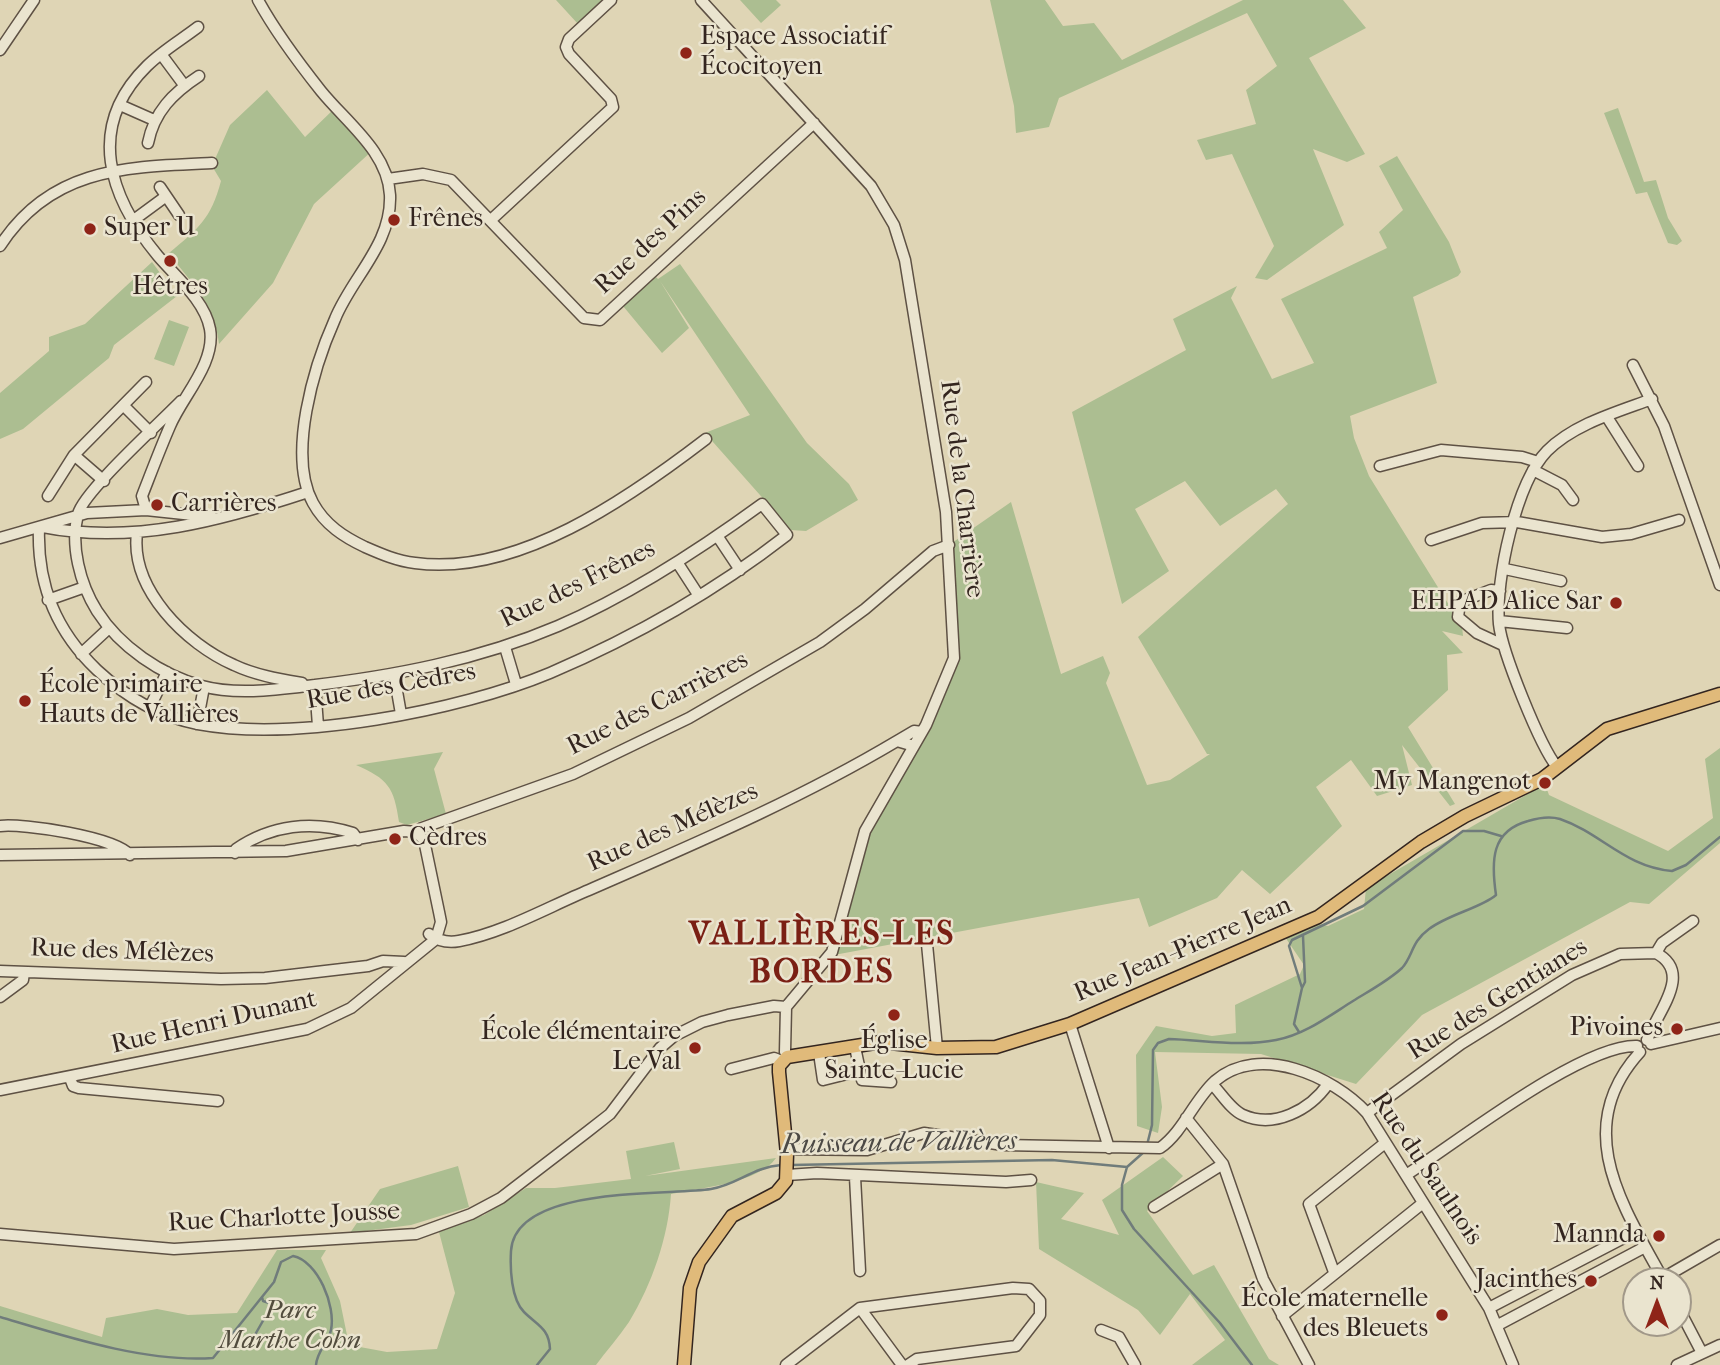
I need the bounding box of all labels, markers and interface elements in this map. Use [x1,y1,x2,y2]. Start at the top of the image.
place label: Espace Associatif Écocitoyen [700,22,887,84]
marker: Espace Associatif Écocitoyen [678,45,694,61]
street label: Rue des Pins [589,182,713,302]
place label: Frênes [408,204,483,236]
marker: Frênes [386,212,402,228]
place label: Super U [104,213,196,245]
marker: Super U [82,221,98,237]
marker: Hêtres [162,253,178,269]
place label: Hêtres [132,272,208,304]
street label: Rue de la Charrière [932,378,990,600]
place label: Carrières [171,489,276,521]
marker: Carrières [149,497,165,513]
street label: Rue des Frênes [495,534,661,636]
place label: EHPAD Alice Sar [1411,587,1602,619]
marker: EHPAD Alice Sar [1608,595,1624,611]
street label: Rue des Carrières [562,645,754,763]
street label: Rue des Cèdres [304,657,478,717]
place label: École primaire Hauts de Vallières [39,670,239,732]
marker: École primaire Hauts de Vallières [17,693,33,709]
place label: My Mangenot [1373,767,1531,799]
marker: My Mangenot [1537,775,1553,791]
street label: Rue des Mélèzes [583,776,763,880]
place label: Cèdres [409,823,487,855]
marker: Cèdres [387,831,403,847]
street label: Rue Jean-Pierre Jean [1070,890,1296,1010]
district label: VALLIÈRES-LES BORDES [690,916,954,994]
street label: Rue des Gentianes [1402,932,1594,1068]
street label: Rue des Mélèzes [30,933,214,971]
street label: Rue Henri Dunant [108,984,320,1062]
marker: Église Sainte-Lucie [886,1007,902,1023]
place label: Pivoines [1569,1013,1663,1045]
place label: École élémentaire Le Val [481,1017,681,1078]
marker: Pivoines [1669,1021,1685,1037]
place label: Église Sainte-Lucie [825,1026,963,1088]
marker: École élémentaire Le Val [687,1040,703,1056]
street label: Rue du Saulnois [1363,1086,1489,1252]
water label: Ruisseau de Vallières [781,1125,1017,1163]
street label: Rue Charlotte Jousse [167,1196,401,1240]
place label: Mannda [1553,1220,1645,1252]
marker: Mannda [1651,1228,1667,1244]
place label: Jacinthes [1476,1265,1577,1297]
north arrow [1622,1267,1692,1337]
text: N [1650,1272,1664,1294]
marker: Jacinthes [1583,1273,1599,1289]
place label: École maternelle des Bleuets [1241,1284,1428,1346]
park label: Parc Marthe Cohn [219,1296,361,1358]
marker: École maternelle des Bleuets [1434,1307,1450,1323]

